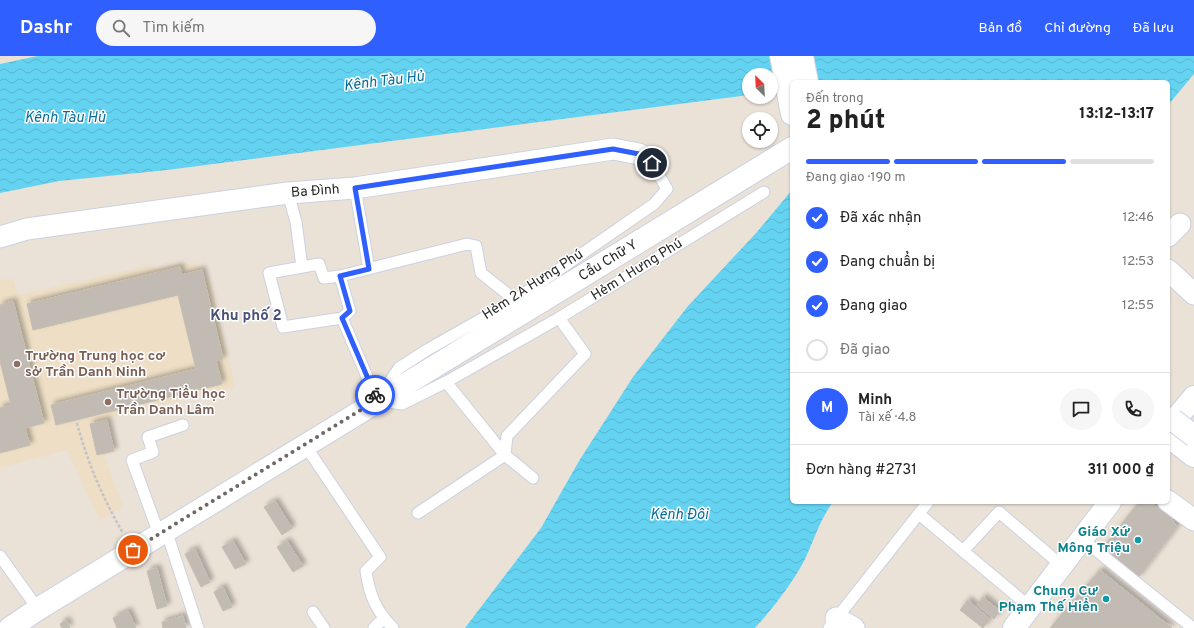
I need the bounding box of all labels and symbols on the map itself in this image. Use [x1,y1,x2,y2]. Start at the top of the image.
water label: Kênh Tàu Hủ [343,68,426,96]
north arrow [742,68,778,104]
water label: Kênh Tàu Hủ [24,109,106,128]
pin [635,146,669,180]
street label: Ba Đình [290,181,340,201]
street label: Hẻm 1 Hưng Phú [588,235,686,305]
street label: Cầu Chữ Y [576,236,641,285]
street label: Hẻm 2A Hưng Phú [479,246,587,324]
district label: Khu phố 2 [210,306,282,326]
place label: Trường Trung học cơ sở Trần Danh Ninh [25,348,165,381]
marker: Trường Trung học cơ sở Trần Danh Ninh [12,359,22,369]
courier [355,375,395,415]
place label: Trường Tiểu học Trần Danh Lâm [116,385,226,419]
marker: Trường Tiểu học Trần Danh Lâm [103,397,113,407]
water label: Kênh Đôi [650,506,709,525]
place label: Giáo Xứ Mông Triệu [1057,524,1131,557]
pin [116,533,150,567]
marker: Giáo Xứ Mông Triệu [1133,535,1143,545]
place label: Chung Cư Phạm Thế Hiển [999,583,1099,616]
marker: Chung Cư Phạm Thế Hiển [1101,594,1111,604]

